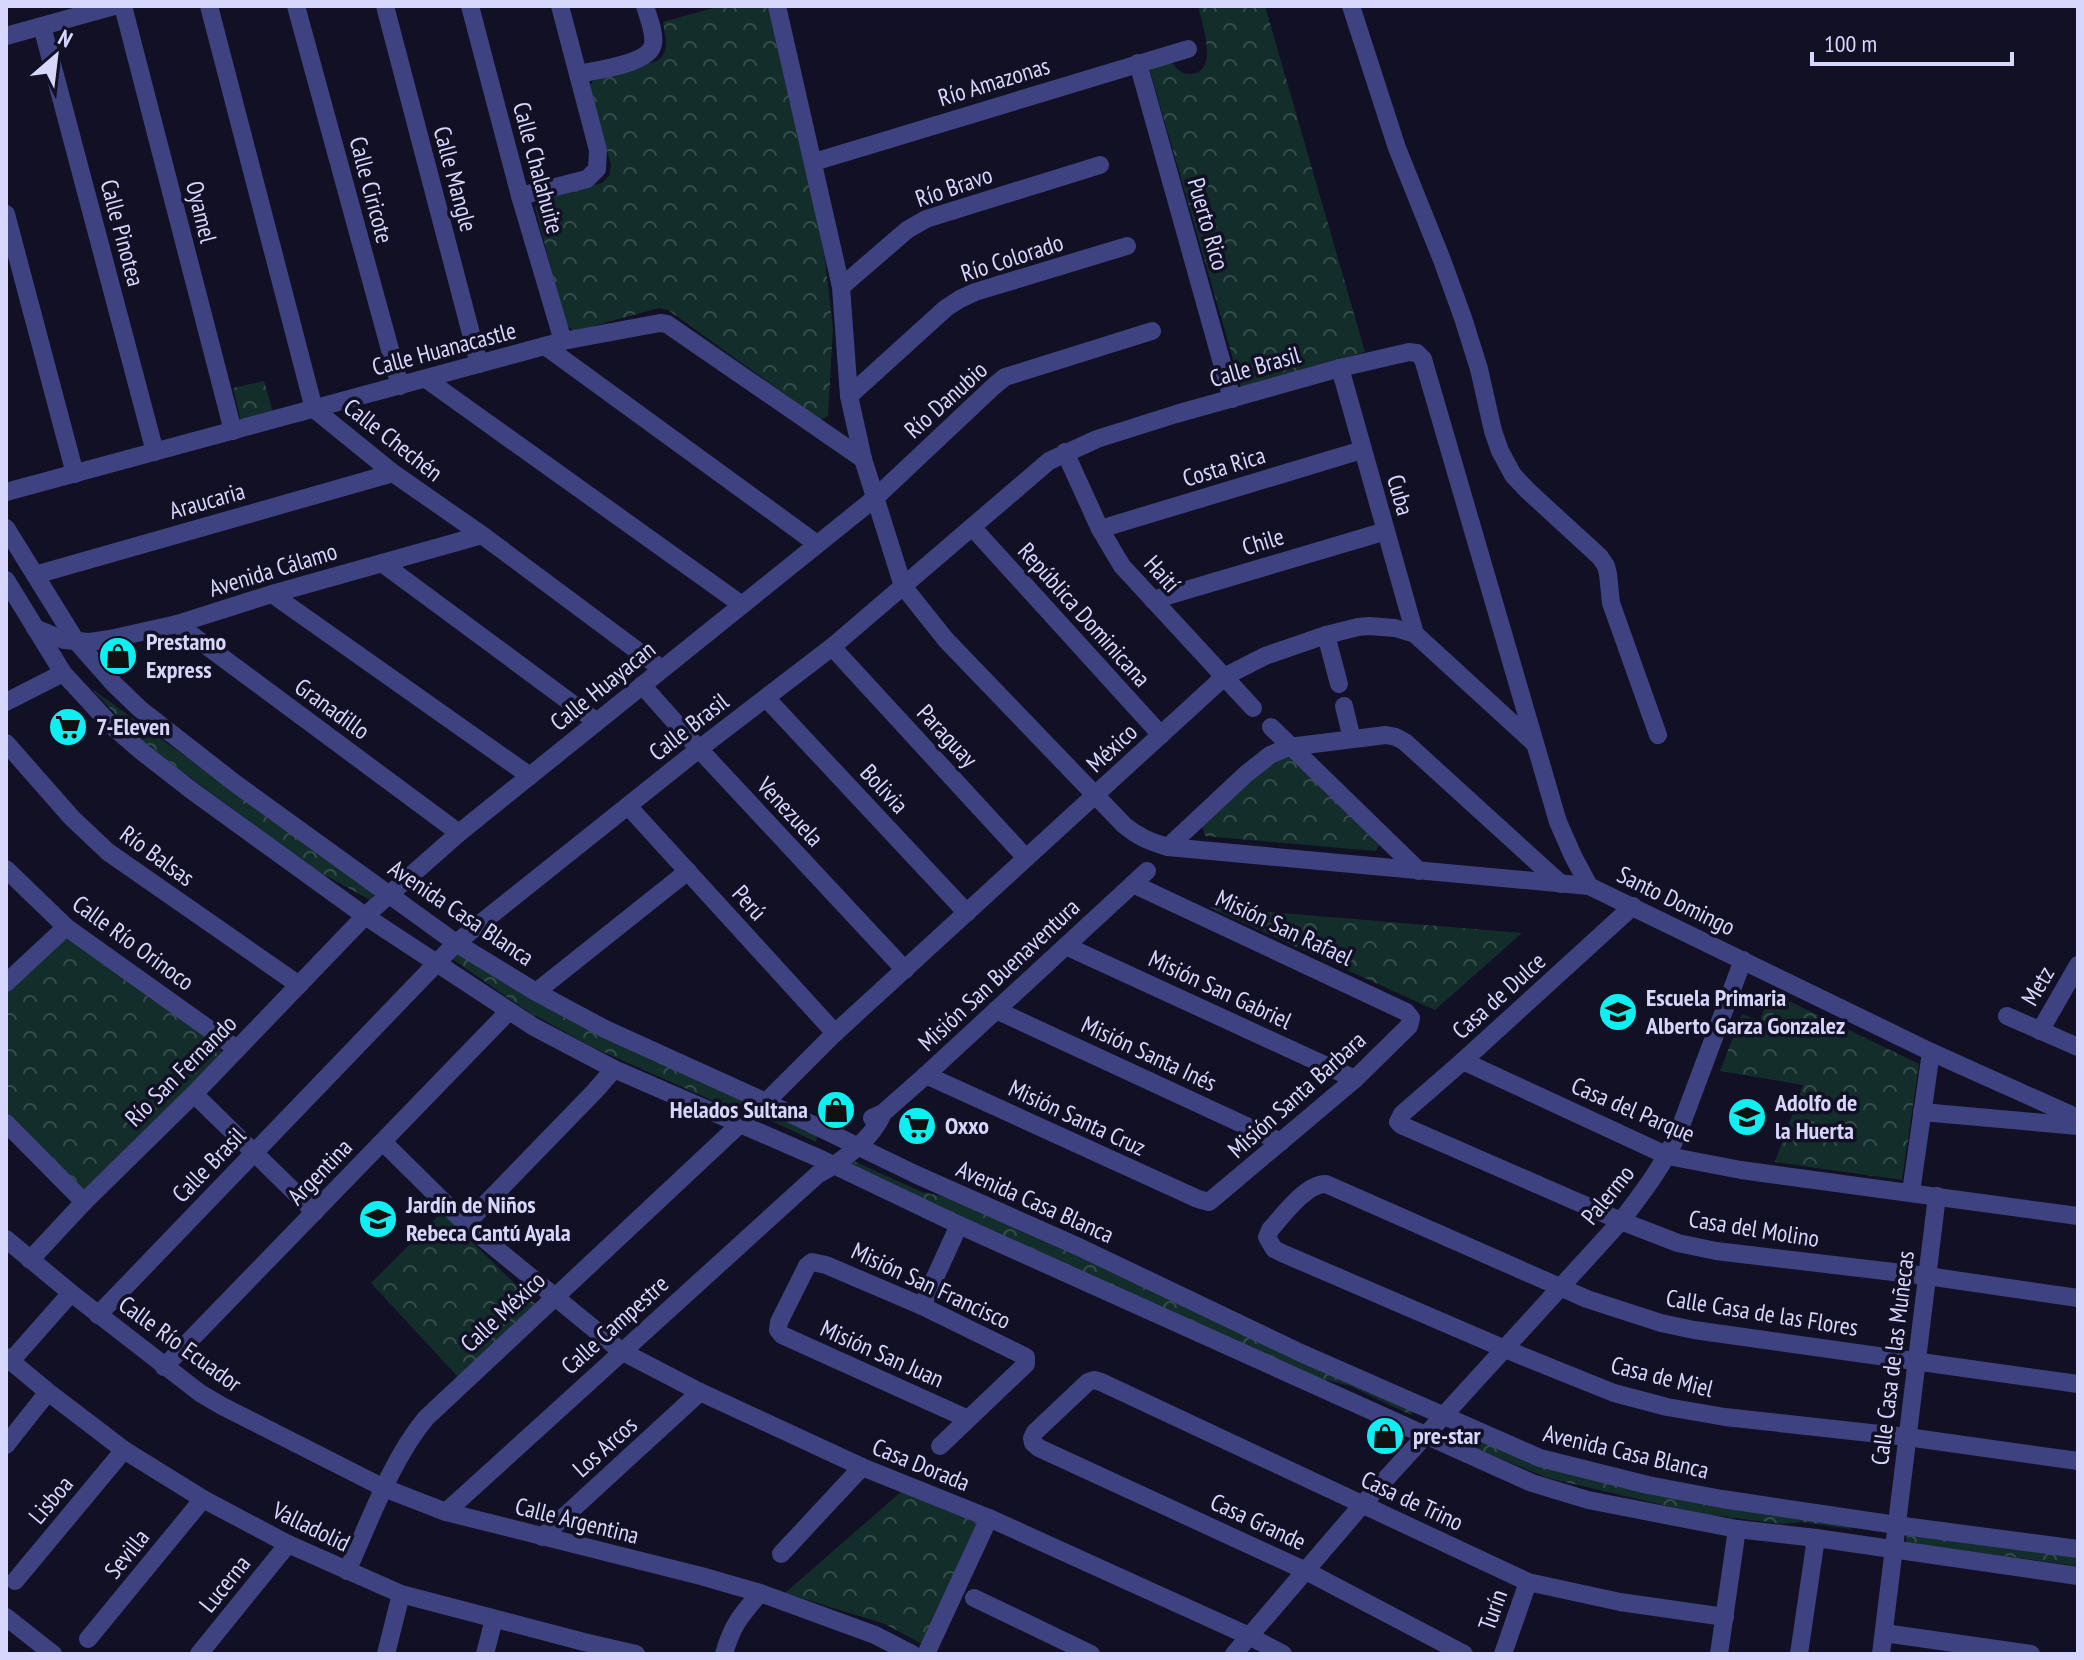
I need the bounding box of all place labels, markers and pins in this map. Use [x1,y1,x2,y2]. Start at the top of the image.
place label: Prestamo Express [146,626,226,685]
shop icon: Prestamo Express [97,635,139,677]
supermarket icon: 7-Eleven [47,706,89,748]
place label: 7-Eleven [96,711,170,742]
place label: Escuela Primaria Alberto Garza Gonzalez [1645,982,1845,1041]
school or university icon: Escuela Primaria Alberto Garza Gonzalez [1597,991,1639,1033]
place label: Adolfo de la Huerta [1774,1087,1857,1146]
shop icon: Helados Sultana [815,1089,857,1131]
place label: Helados Sultana [670,1094,808,1125]
school or university icon: Adolfo de la Huerta [1726,1096,1768,1138]
supermarket icon: Oxxo [896,1105,938,1147]
place label: Oxxo [945,1110,989,1141]
place label: Jardín de Niños Rebeca Cantú Ayala [405,1189,571,1248]
school or university icon: Jardín de Niños Rebeca Cantú Ayala [357,1198,399,1240]
shop icon: pre-star [1364,1415,1406,1457]
place label: pre-star [1413,1420,1481,1451]

